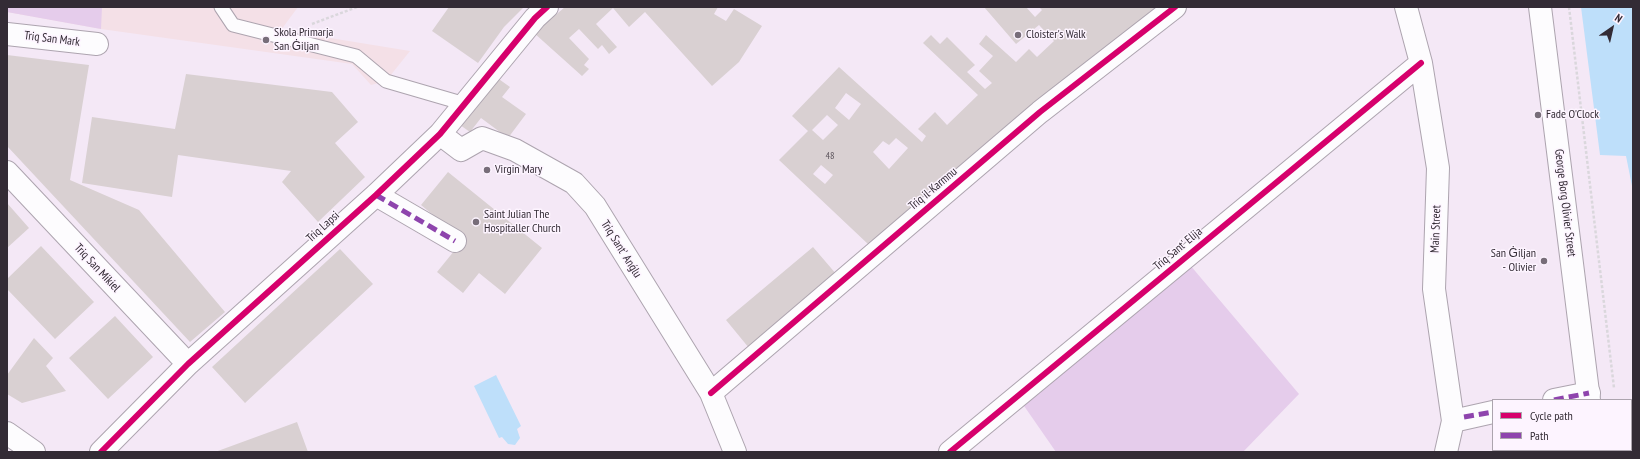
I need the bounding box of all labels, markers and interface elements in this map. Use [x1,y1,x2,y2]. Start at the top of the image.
north arrow [1592,8,1632,48]
text: N [1612,11,1625,26]
place label: Skola Primarja San Ġiljan [274,26,333,54]
street label: Triq San Mark [23,28,81,50]
place label: Cloister's Walk [1026,28,1086,42]
marker: Cloister's Walk [1013,30,1023,40]
marker: Skola Primarja San Ġiljan [261,35,271,45]
place label: Fade O'Clock [1546,108,1599,122]
marker: Fade O'Clock [1533,110,1543,120]
street label: George Borg Olivier Street [1551,148,1579,258]
house number: 48 [826,150,834,162]
place label: Virgin Mary [495,163,542,177]
marker: Virgin Mary [482,165,492,175]
street label: Triq il-Karmnu [906,165,960,213]
street label: Main Street [1428,205,1444,253]
street label: Triq Lapsi [304,208,342,246]
place label: Saint Julian The Hospitaller Church [484,208,561,236]
marker: Saint Julian The Hospitaller Church [471,217,481,227]
street label: Triq Sant' Anǵlu [598,217,644,281]
street label: Triq Sant' Elija [1151,224,1205,274]
street label: Triq San Mikiel [71,241,123,295]
place label: San Ġiljan - Olivier [1491,247,1536,275]
marker: San Ġiljan - Olivier [1539,256,1549,266]
legend [1492,399,1632,451]
text: Cycle path [1530,408,1573,423]
text: Path [1530,428,1548,443]

